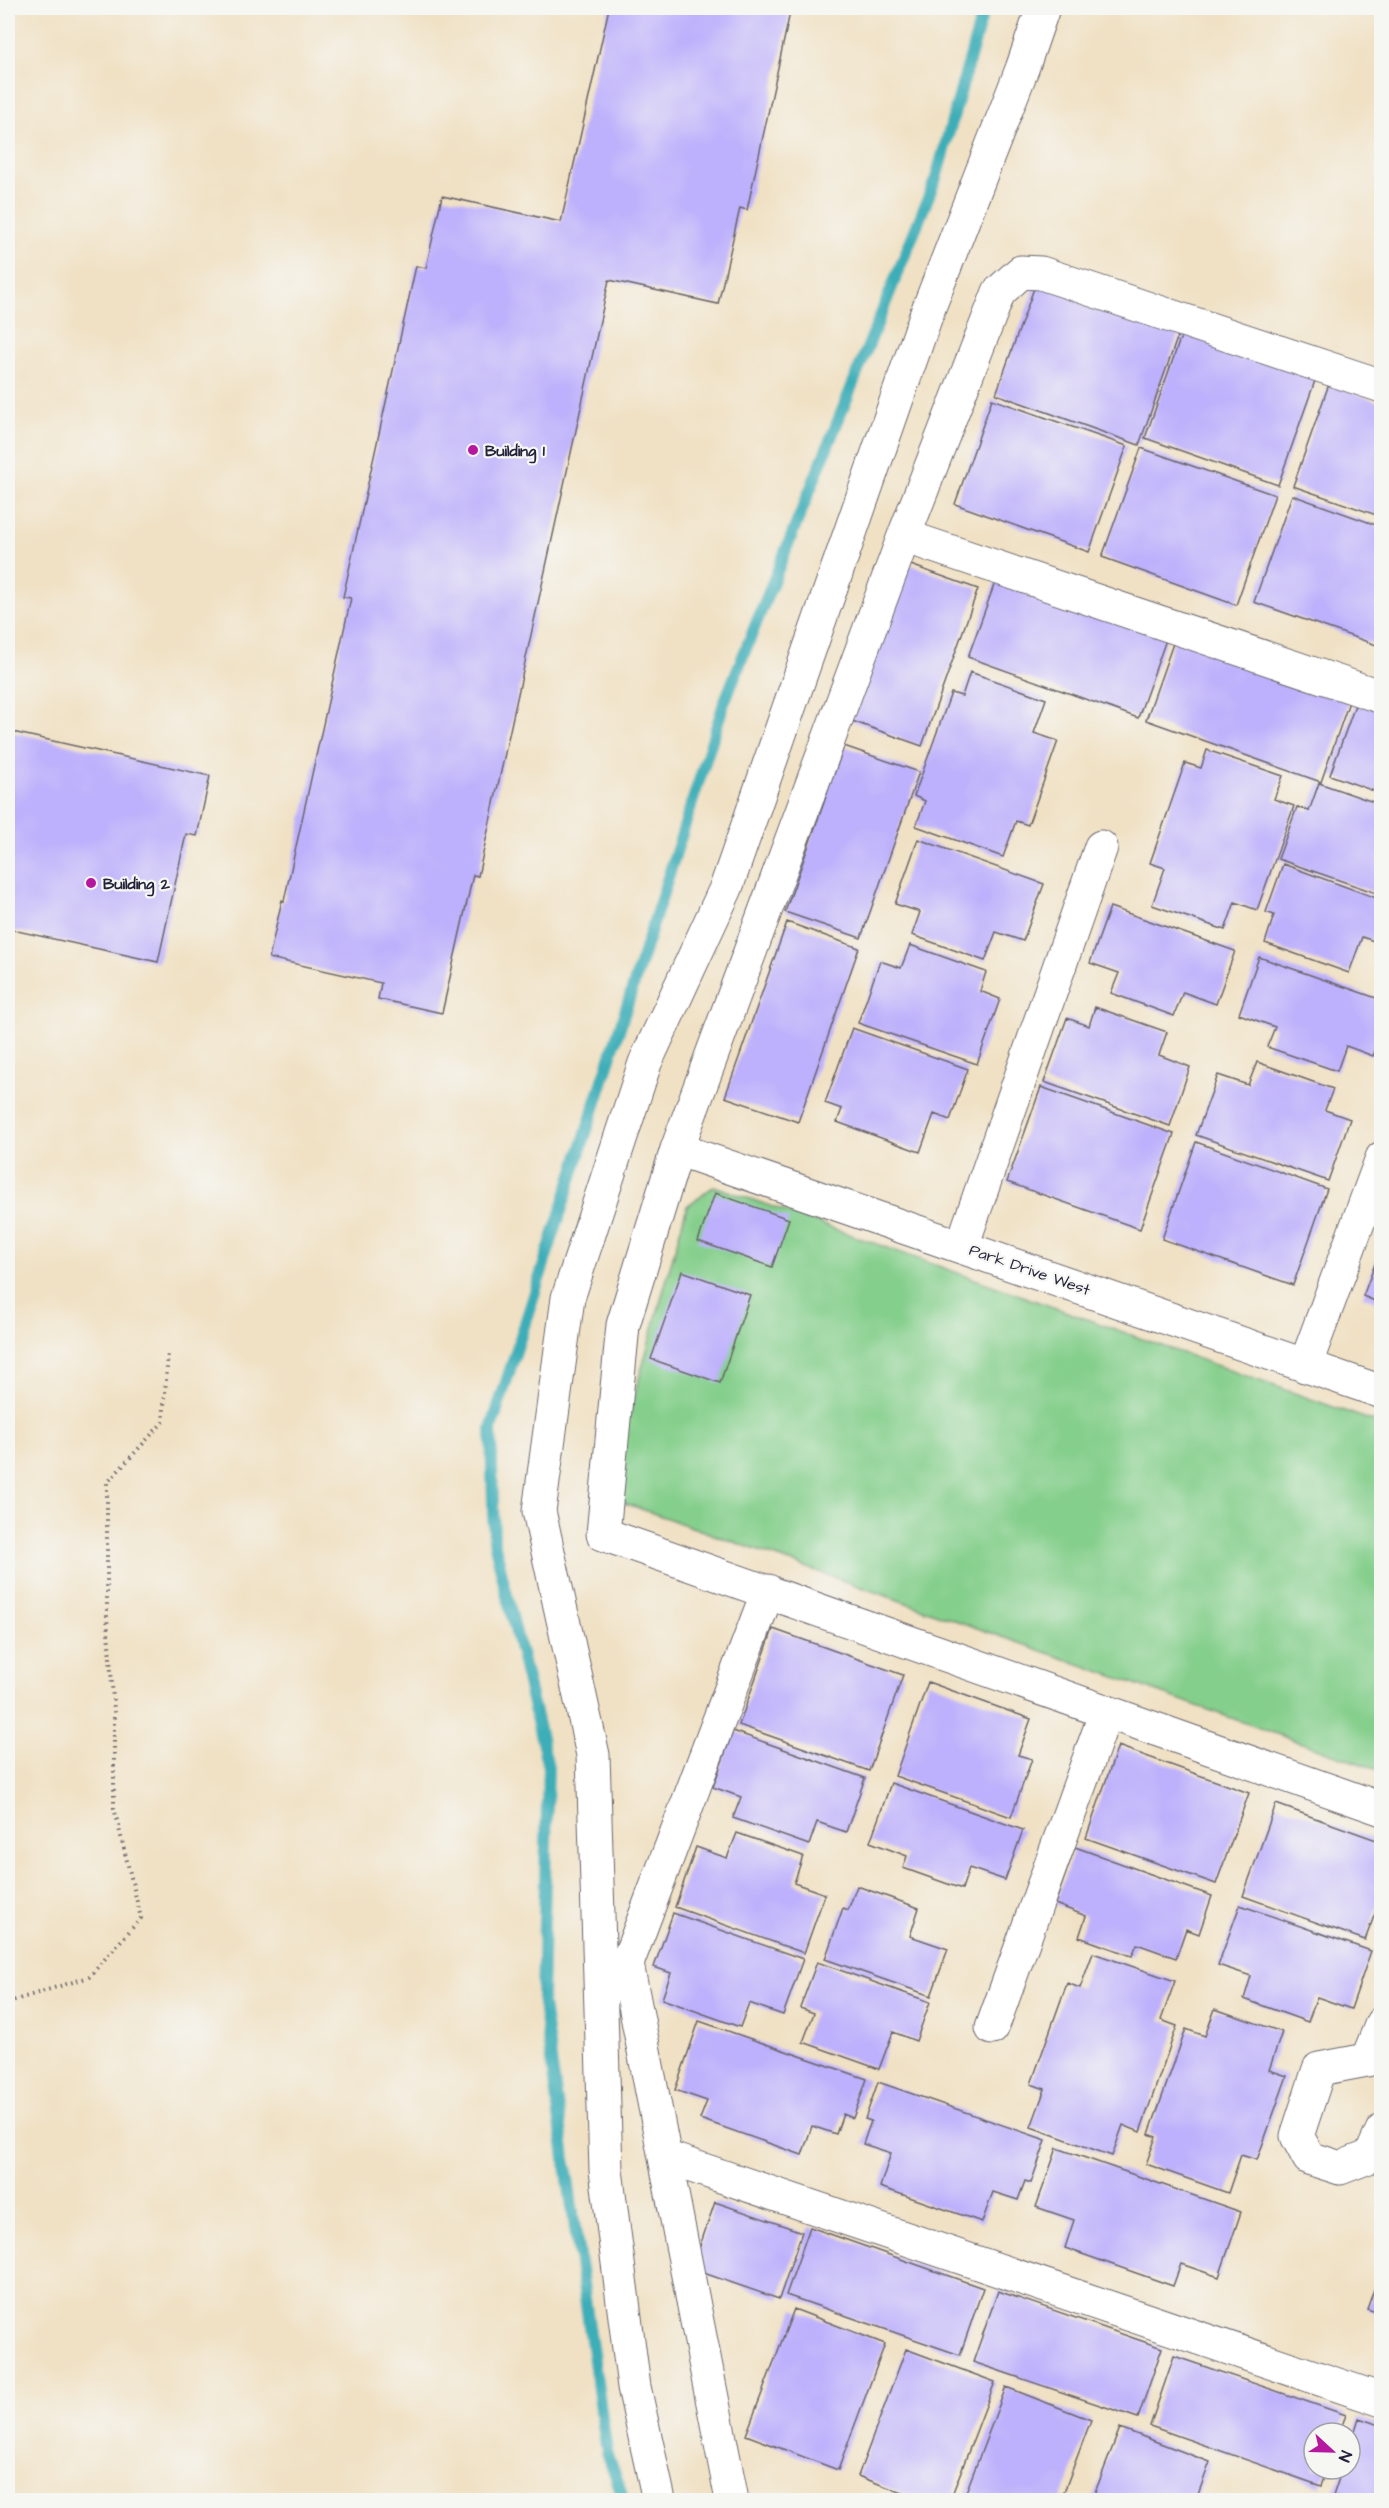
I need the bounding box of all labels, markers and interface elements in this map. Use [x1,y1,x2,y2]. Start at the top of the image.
place label: Building 1 [485,440,546,464]
marker: Building 1 [466,443,480,457]
place label: Building 2 [103,873,171,897]
marker: Building 2 [84,876,98,890]
street label: Park Drive West [966,1239,1094,1301]
north arrow [1302,2421,1362,2481]
text: N [1333,2447,1357,2465]

